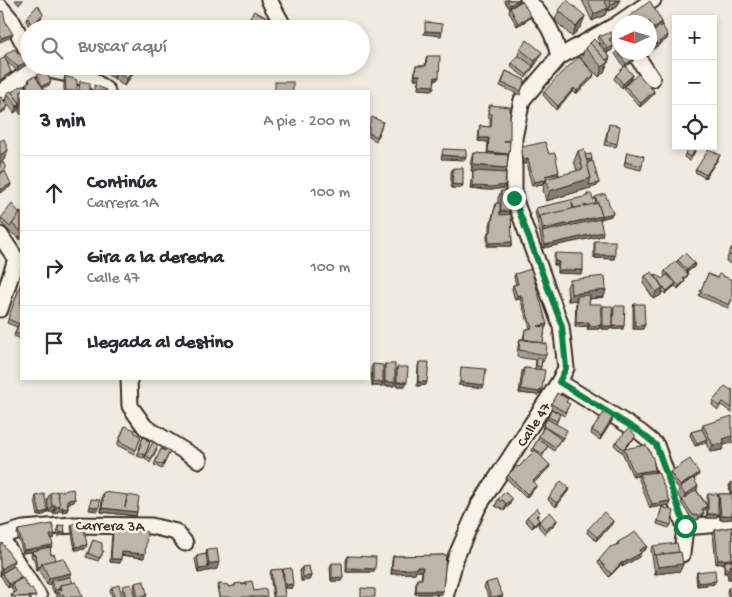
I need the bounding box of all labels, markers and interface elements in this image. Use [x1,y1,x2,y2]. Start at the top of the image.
north arrow [612,15,657,60]
map controls [672,15,717,150]
button: + [672,15,717,60]
search box [20,20,370,75]
icon: search [38,34,66,62]
text: Buscar aquí [78,36,167,59]
button: − [672,60,717,105]
button: locate [672,105,717,150]
text: 3 min [40,110,85,135]
text: A pie · 200 m [263,113,350,132]
text: Continúa [87,172,157,195]
icon: ahead [40,179,68,207]
text: 100 m [310,184,350,203]
route end [503,187,526,210]
text: Carrera 1A [87,195,158,214]
text: Gira a la derecha [87,247,224,270]
icon: right [40,254,68,282]
text: 100 m [310,259,350,278]
text: Calle 47 [87,270,140,289]
icon: arrive [40,329,68,357]
text: Llegada al destino [87,332,233,355]
street label: Calle 47 [514,399,556,451]
route start [674,515,697,538]
street label: Carrera 3A [75,517,146,537]

